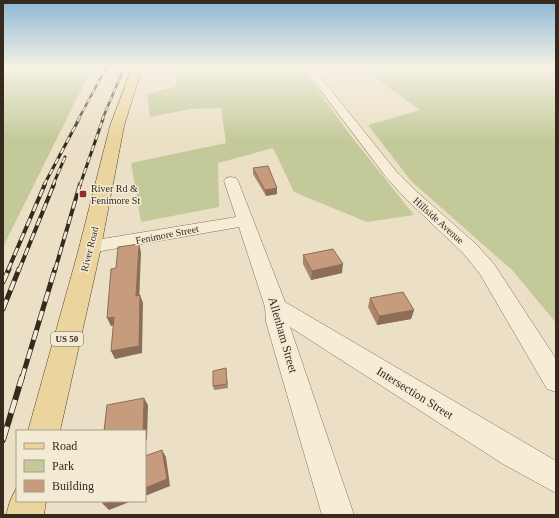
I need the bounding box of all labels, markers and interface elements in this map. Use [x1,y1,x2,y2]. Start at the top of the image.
place label: River Rd & Fenimore St [91,183,140,206]
marker: River Rd & Fenimore St [78,189,88,199]
street label: Hillside Avenue [411,195,467,246]
street label: Fenimore Street [135,223,200,246]
street label: River Road [79,226,100,273]
street label: Allenham Street [265,295,301,375]
road number: US 50 [51,332,83,346]
street label: Intersection Street [374,364,456,423]
legend [16,430,146,502]
text: Road [52,439,77,453]
text: Park [52,459,74,473]
text: Building [52,479,94,493]

